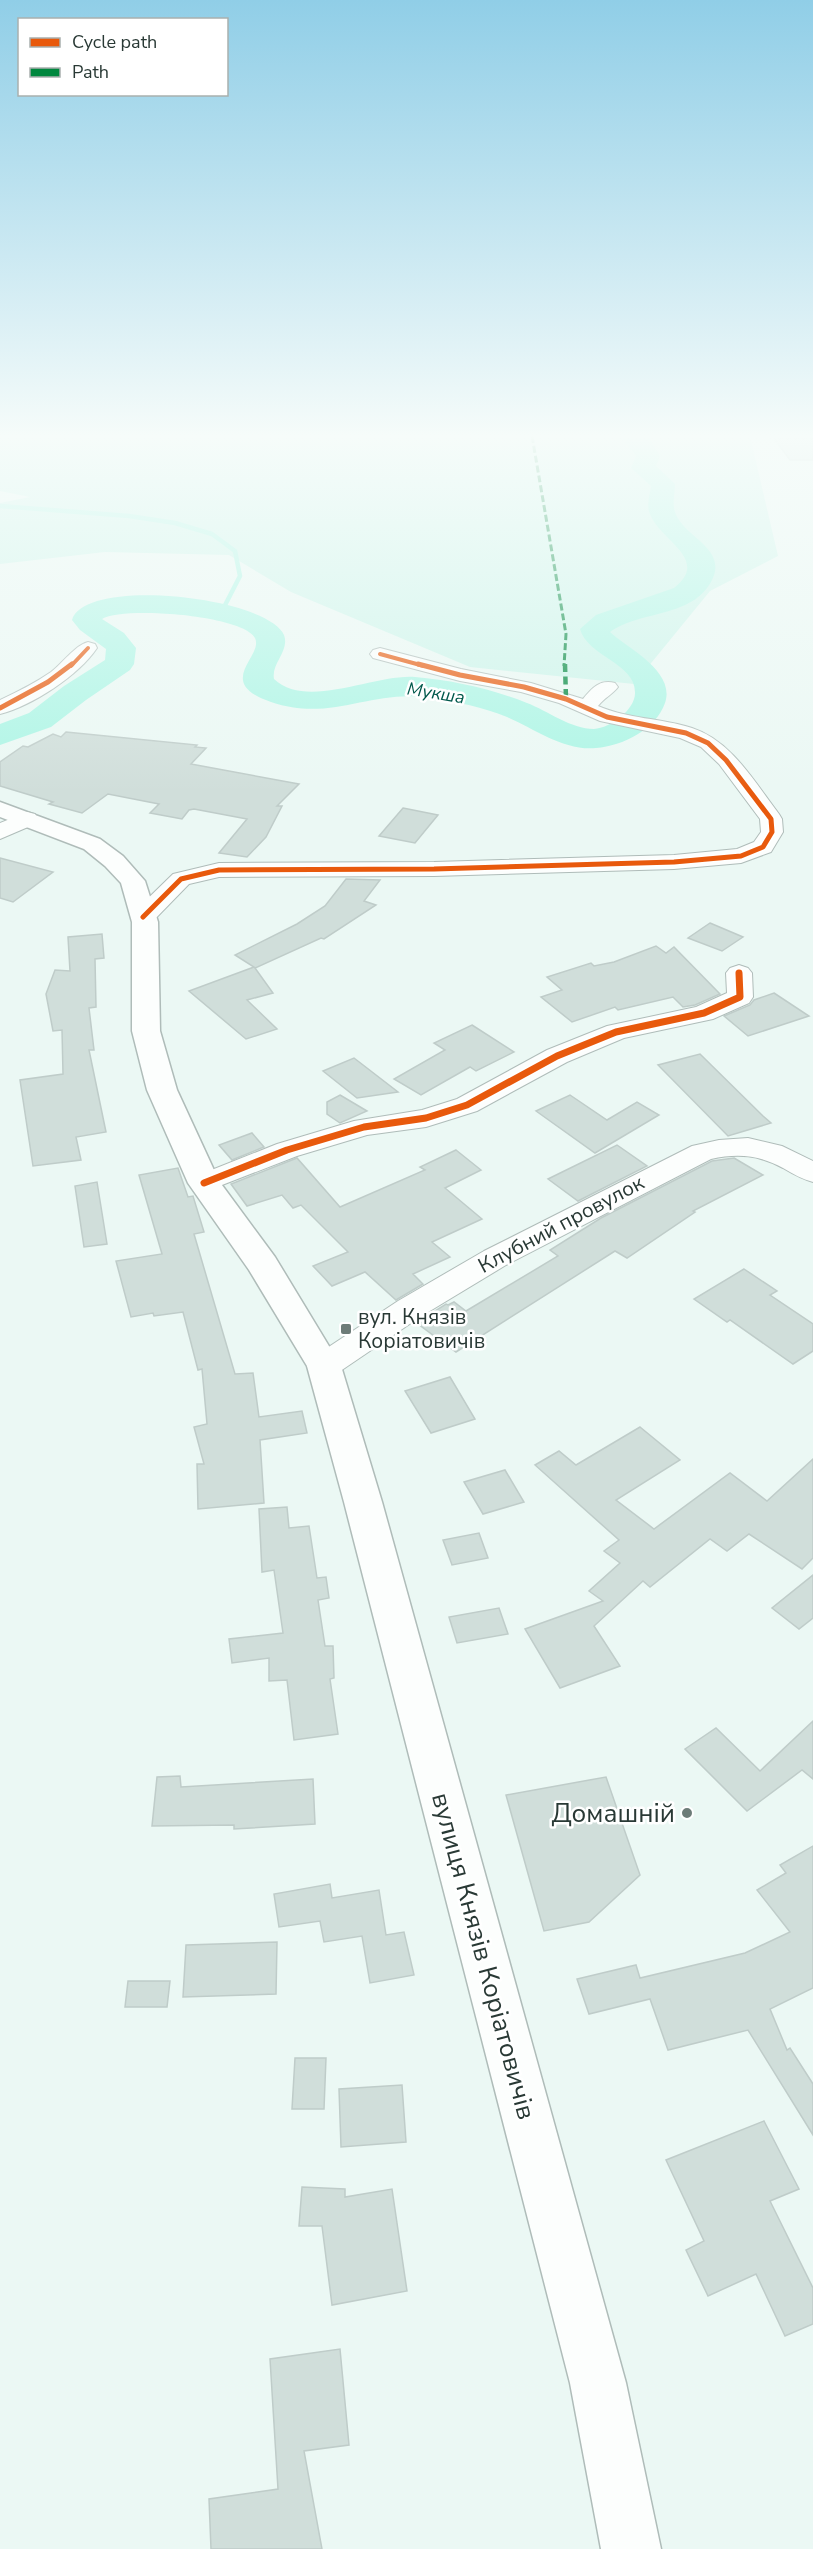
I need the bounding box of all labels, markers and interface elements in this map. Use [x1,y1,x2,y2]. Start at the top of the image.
legend [18,18,228,96]
text: Cycle path [72,30,157,54]
text: Path [72,60,109,84]
water label: Мукша [405,677,467,709]
street label: Клубний провулок [473,1168,650,1280]
place label: вул. Князів Коріатовичів [358,1303,485,1355]
marker: вул. Князів Коріатовичів [339,1322,353,1336]
street label: вулиця Князів Коріатовичів [423,1789,544,2123]
place label: Домашній [551,1796,675,1831]
marker: Домашній [680,1806,694,1820]

